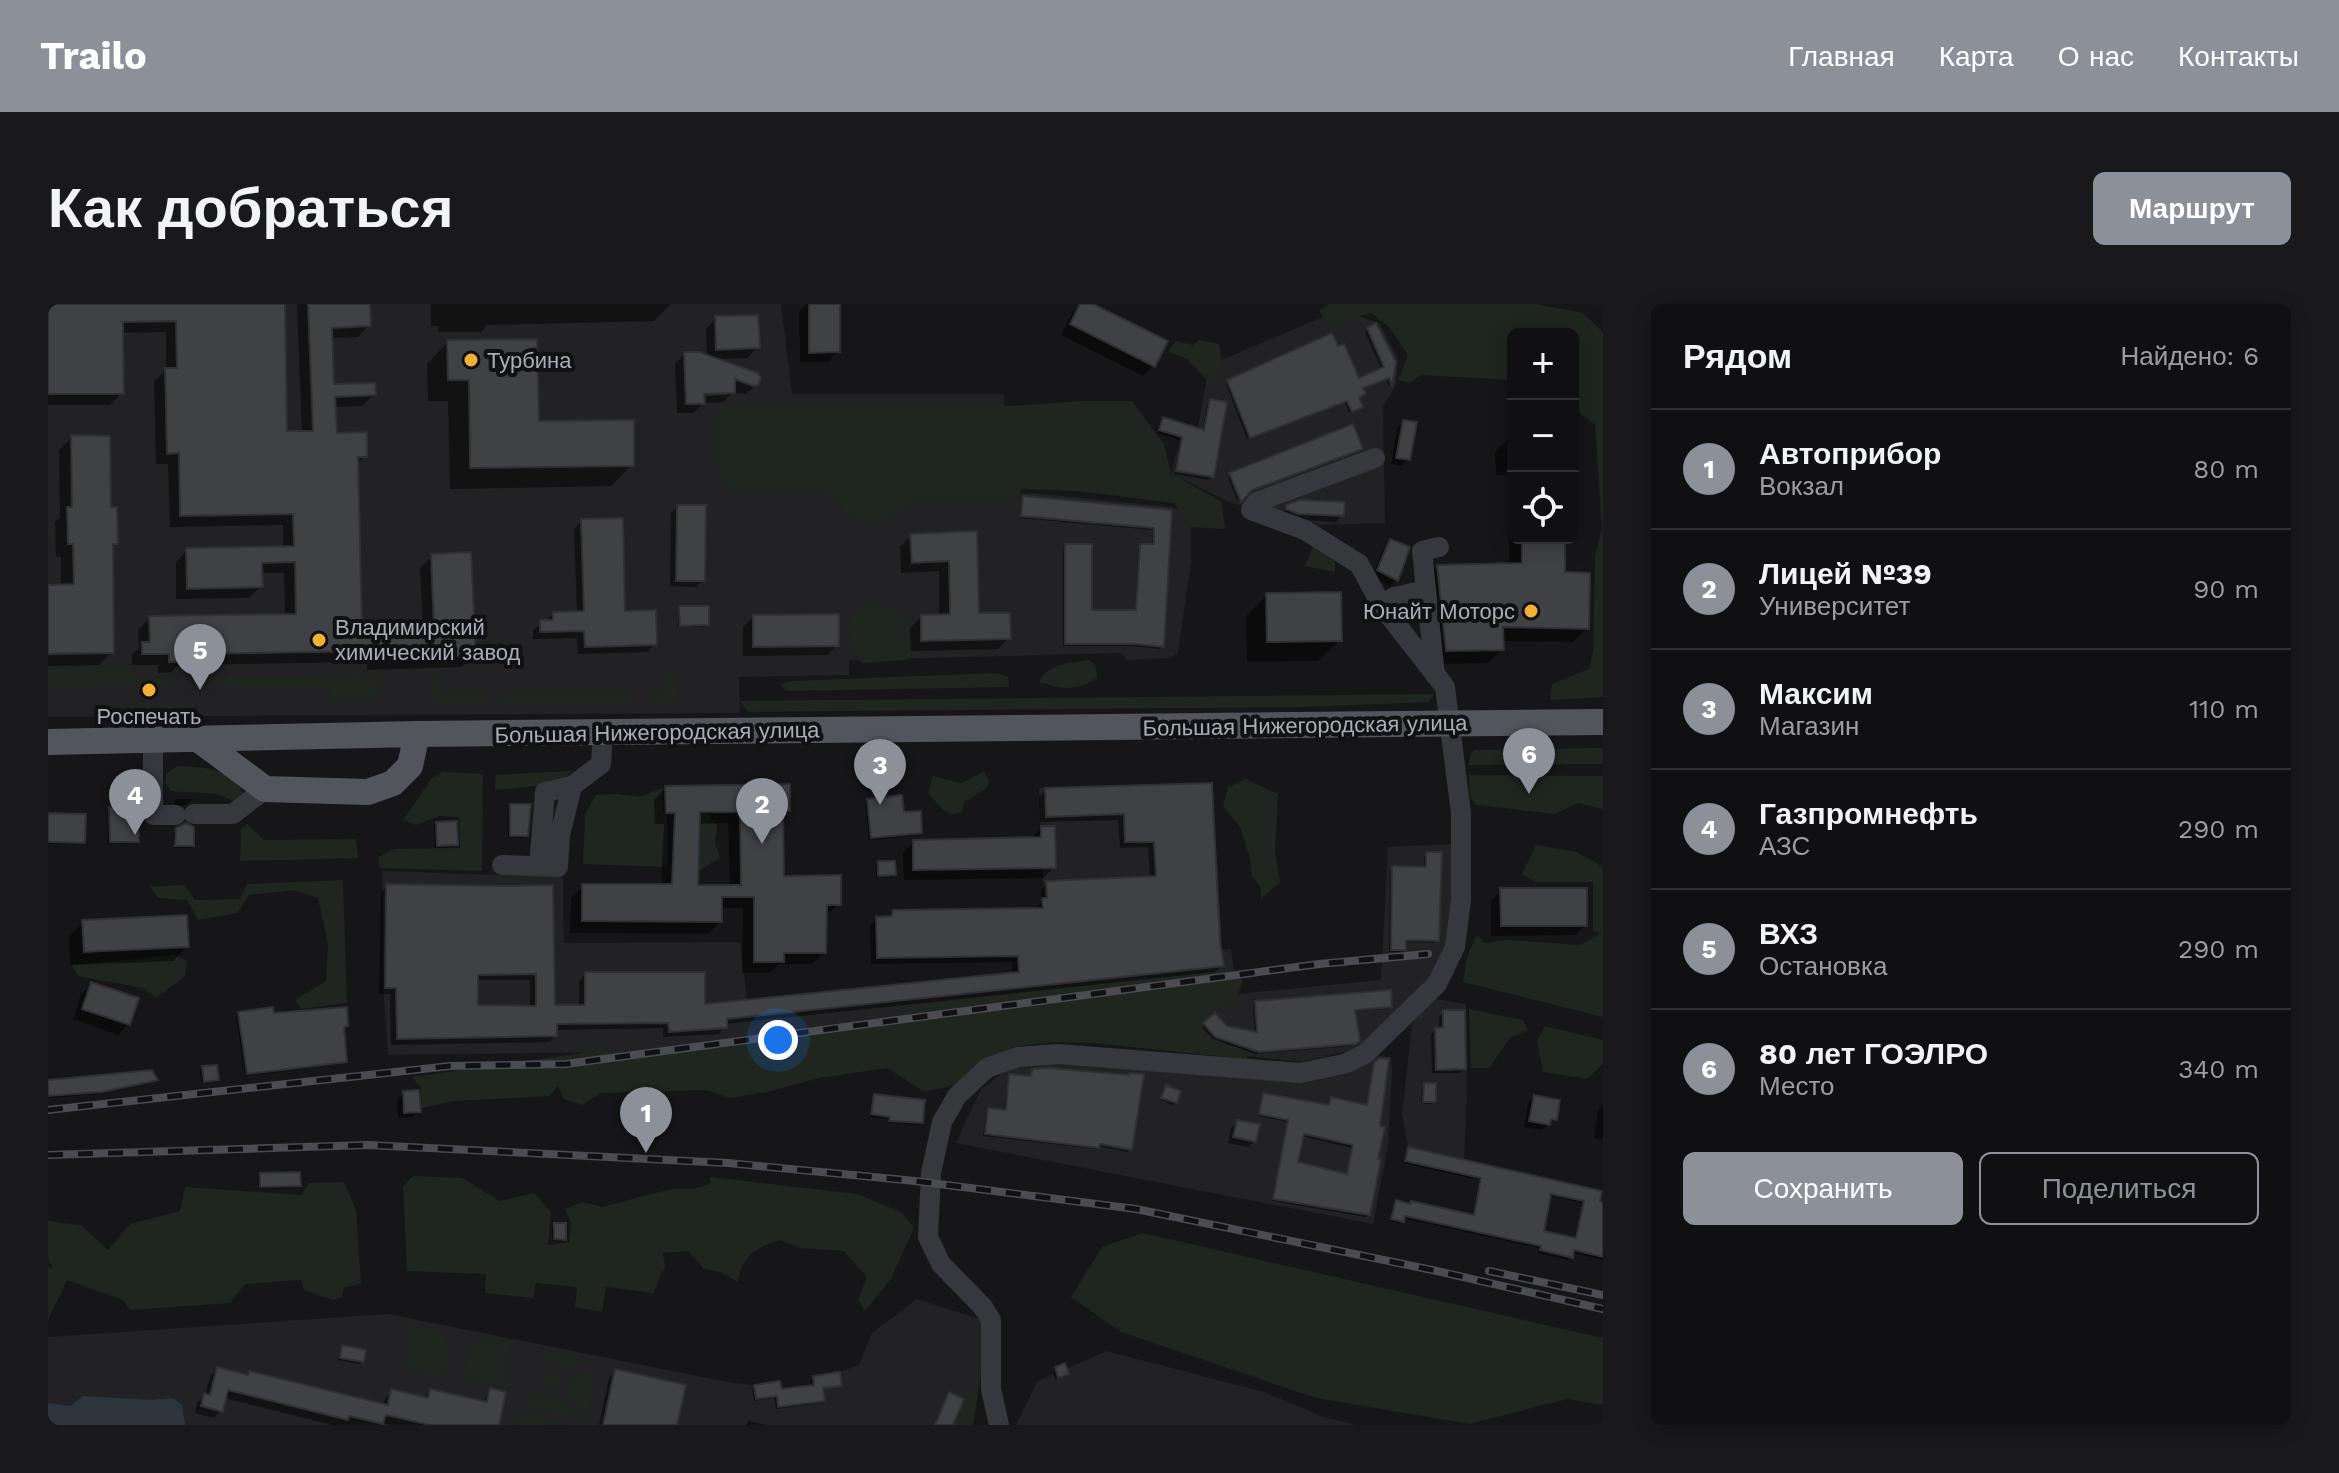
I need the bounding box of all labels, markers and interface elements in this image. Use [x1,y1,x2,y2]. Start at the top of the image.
text: Trailo [40,34,147,78]
text: Главная [1788,40,1895,73]
text: Карта [1939,40,2014,73]
text: О нас [2058,40,2134,73]
text: Контакты [2178,40,2299,73]
button: Маршрут [2093,172,2291,245]
text: Как добраться [48,175,453,241]
map controls [1507,328,1579,544]
button: + [1507,328,1579,400]
text: Рядом [1683,336,1792,376]
text: Найдено: 6 [2120,341,2259,371]
place label: Турбина [487,348,572,373]
marker: Турбина [462,351,480,369]
button: − [1507,400,1579,472]
text: Автоприбор [1759,436,1941,471]
text: 1 [1703,454,1715,484]
text: 80 m [2193,454,2259,484]
text: Вокзал [1759,471,1844,501]
button: locate [1507,472,1579,544]
text: Лицей №39 [1759,556,1932,591]
text: 2 [1701,574,1717,604]
text: 90 m [2193,574,2259,604]
text: Университет [1759,591,1910,621]
place label: Юнайт Моторс [1363,599,1515,624]
marker: Юнайт Моторс [1522,602,1540,620]
place label: Владимирский химический завод [335,615,521,665]
pin: 5 [174,624,226,690]
marker: Владимирский химический завод [310,631,328,649]
text: Максим [1759,676,1873,711]
marker: Роспечать [140,681,158,699]
text: 3 [1701,694,1717,724]
text: 110 m [2189,694,2259,724]
place label: Роспечать [96,704,202,729]
street label: Большая Нижегородская улица [1142,710,1468,741]
text: Магазин [1759,711,1859,741]
street label: Большая Нижегородская улица [494,717,820,748]
pin: 6 [1503,728,1555,794]
pin: 3 [854,739,906,805]
pin: 4 [109,769,161,835]
pin: 2 [736,778,788,844]
text: Газпромнефть [1759,796,1978,831]
text: 4 [1701,814,1717,844]
text: 290 m [2178,814,2259,844]
text: АЗС [1759,831,1810,861]
text: ВХЗ [1759,916,1818,951]
text: 5 [1701,934,1717,964]
text: 290 m [2178,934,2259,964]
text: Остановка [1759,951,1887,981]
your location [758,1020,798,1060]
text: 80 лет ГОЭЛРО [1759,1036,1988,1071]
text: 6 [1701,1054,1717,1084]
text: 340 m [2178,1054,2259,1084]
text: Место [1759,1071,1835,1101]
pin: 1 [620,1087,672,1153]
button: Сохранить [1683,1152,1963,1225]
button: Поделиться [1979,1152,2259,1225]

